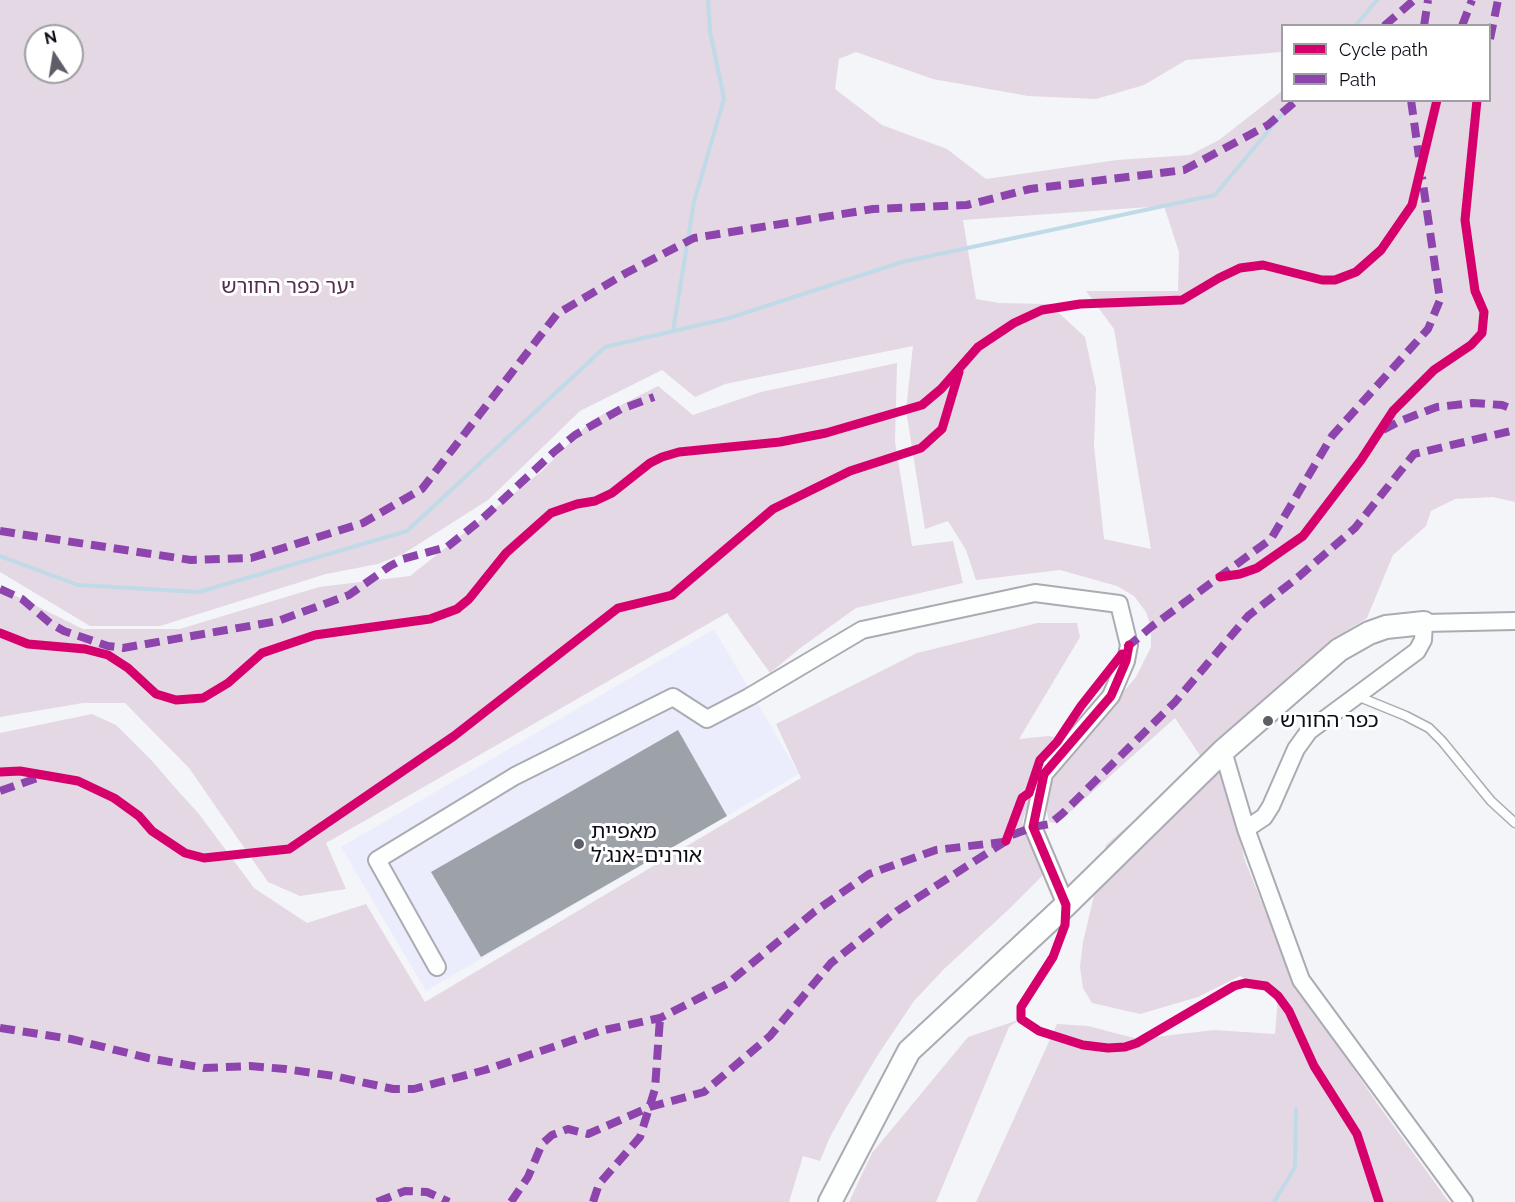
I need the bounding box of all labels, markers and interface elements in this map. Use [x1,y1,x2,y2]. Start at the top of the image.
north arrow [24,24,84,84]
legend [1281,24,1491,102]
text: N [43,27,59,48]
text: Cycle path [1339,39,1428,60]
text: Path [1339,69,1376,90]
park label: יער כפר החורש [221,274,355,300]
place label: כפר החורש [1280,708,1379,734]
marker: כפר החורש [1261,714,1275,728]
place label: מאפיית אורנים-אנג'ל [591,819,702,869]
marker: מאפיית אורנים-אנג'ל [572,837,586,851]

